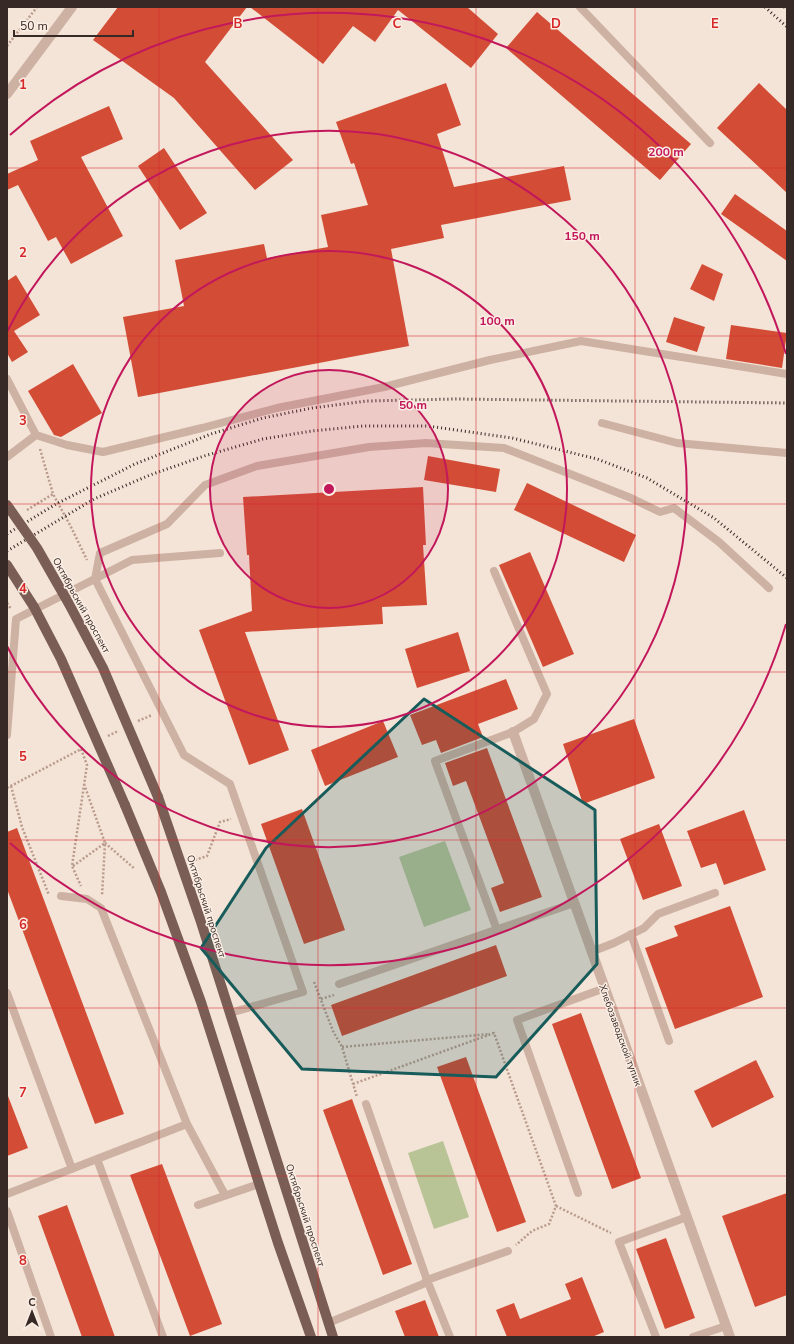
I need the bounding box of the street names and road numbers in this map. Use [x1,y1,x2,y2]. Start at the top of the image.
street label: Октябрьский проспект [49,555,113,656]
street label: Октябрьский проспект [183,853,229,960]
street label: Хлебозаводской тупик [595,983,645,1089]
street label: Октябрьский проспект [282,1162,328,1269]

